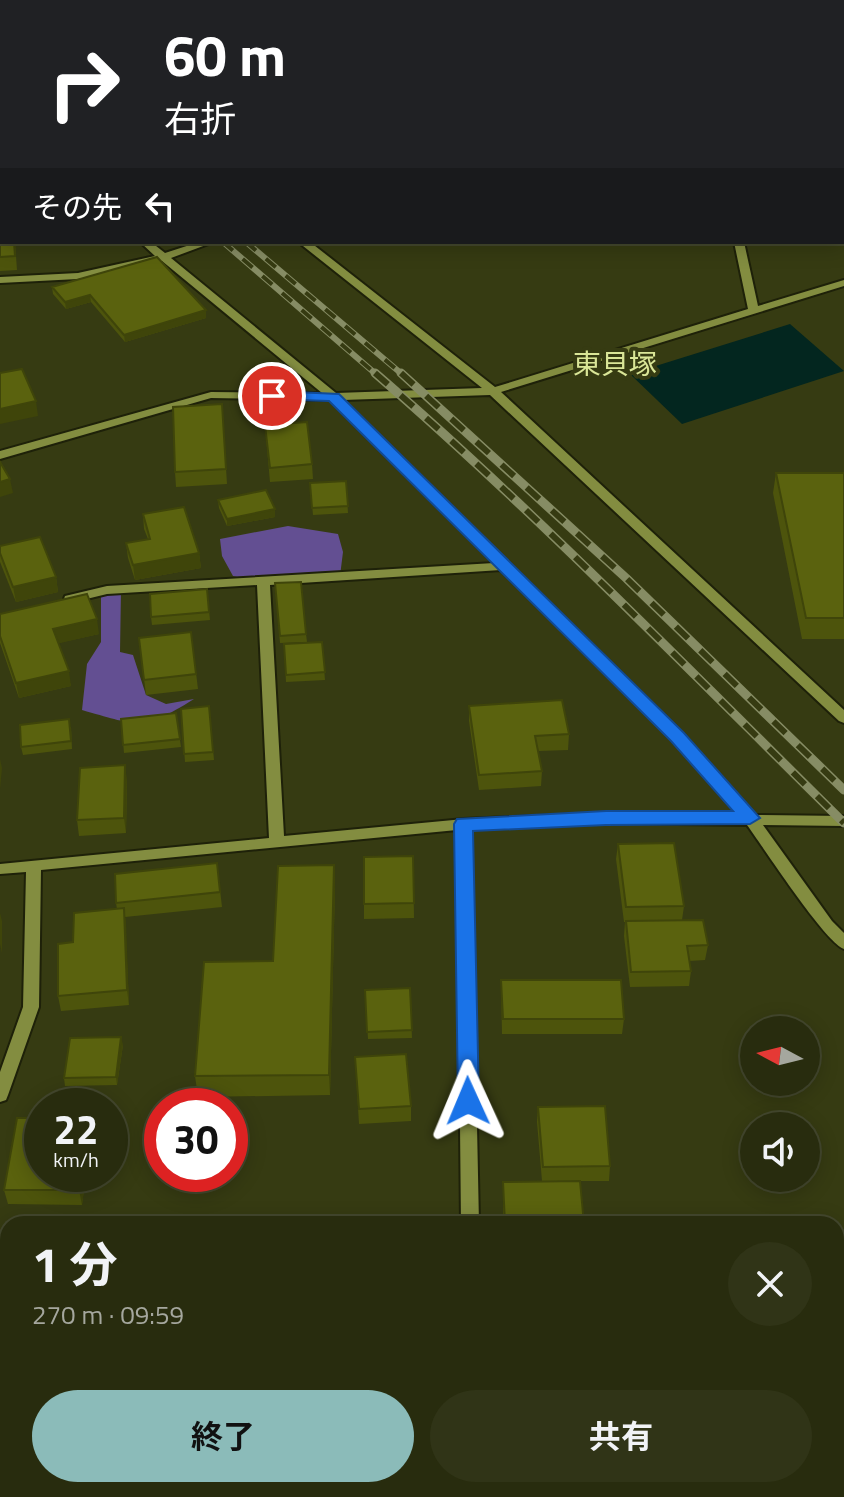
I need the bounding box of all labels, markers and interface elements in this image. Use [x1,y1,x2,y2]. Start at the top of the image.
text: 60 m [164,13,286,98]
icon: right [32,32,136,136]
text: 右折 [164,91,236,146]
text: その先 [32,184,122,230]
icon: left [138,184,182,228]
district label: 東貝塚 [573,342,657,385]
pin [238,362,306,430]
icon: arrive [250,374,294,418]
north arrow [740,1016,820,1096]
map controls [740,1016,820,1192]
position arrow [426,1059,510,1143]
speed limit sign: 30 [144,1088,248,1192]
text: 22 [54,1099,98,1160]
button: sound [740,1112,820,1192]
text: km/h [53,1144,99,1175]
text: 1 分 [32,1228,117,1301]
button: close [728,1242,812,1326]
text: 270 m · 09:59 [32,1295,184,1334]
button: 終了 [32,1390,414,1482]
button: 共有 [430,1390,812,1482]

